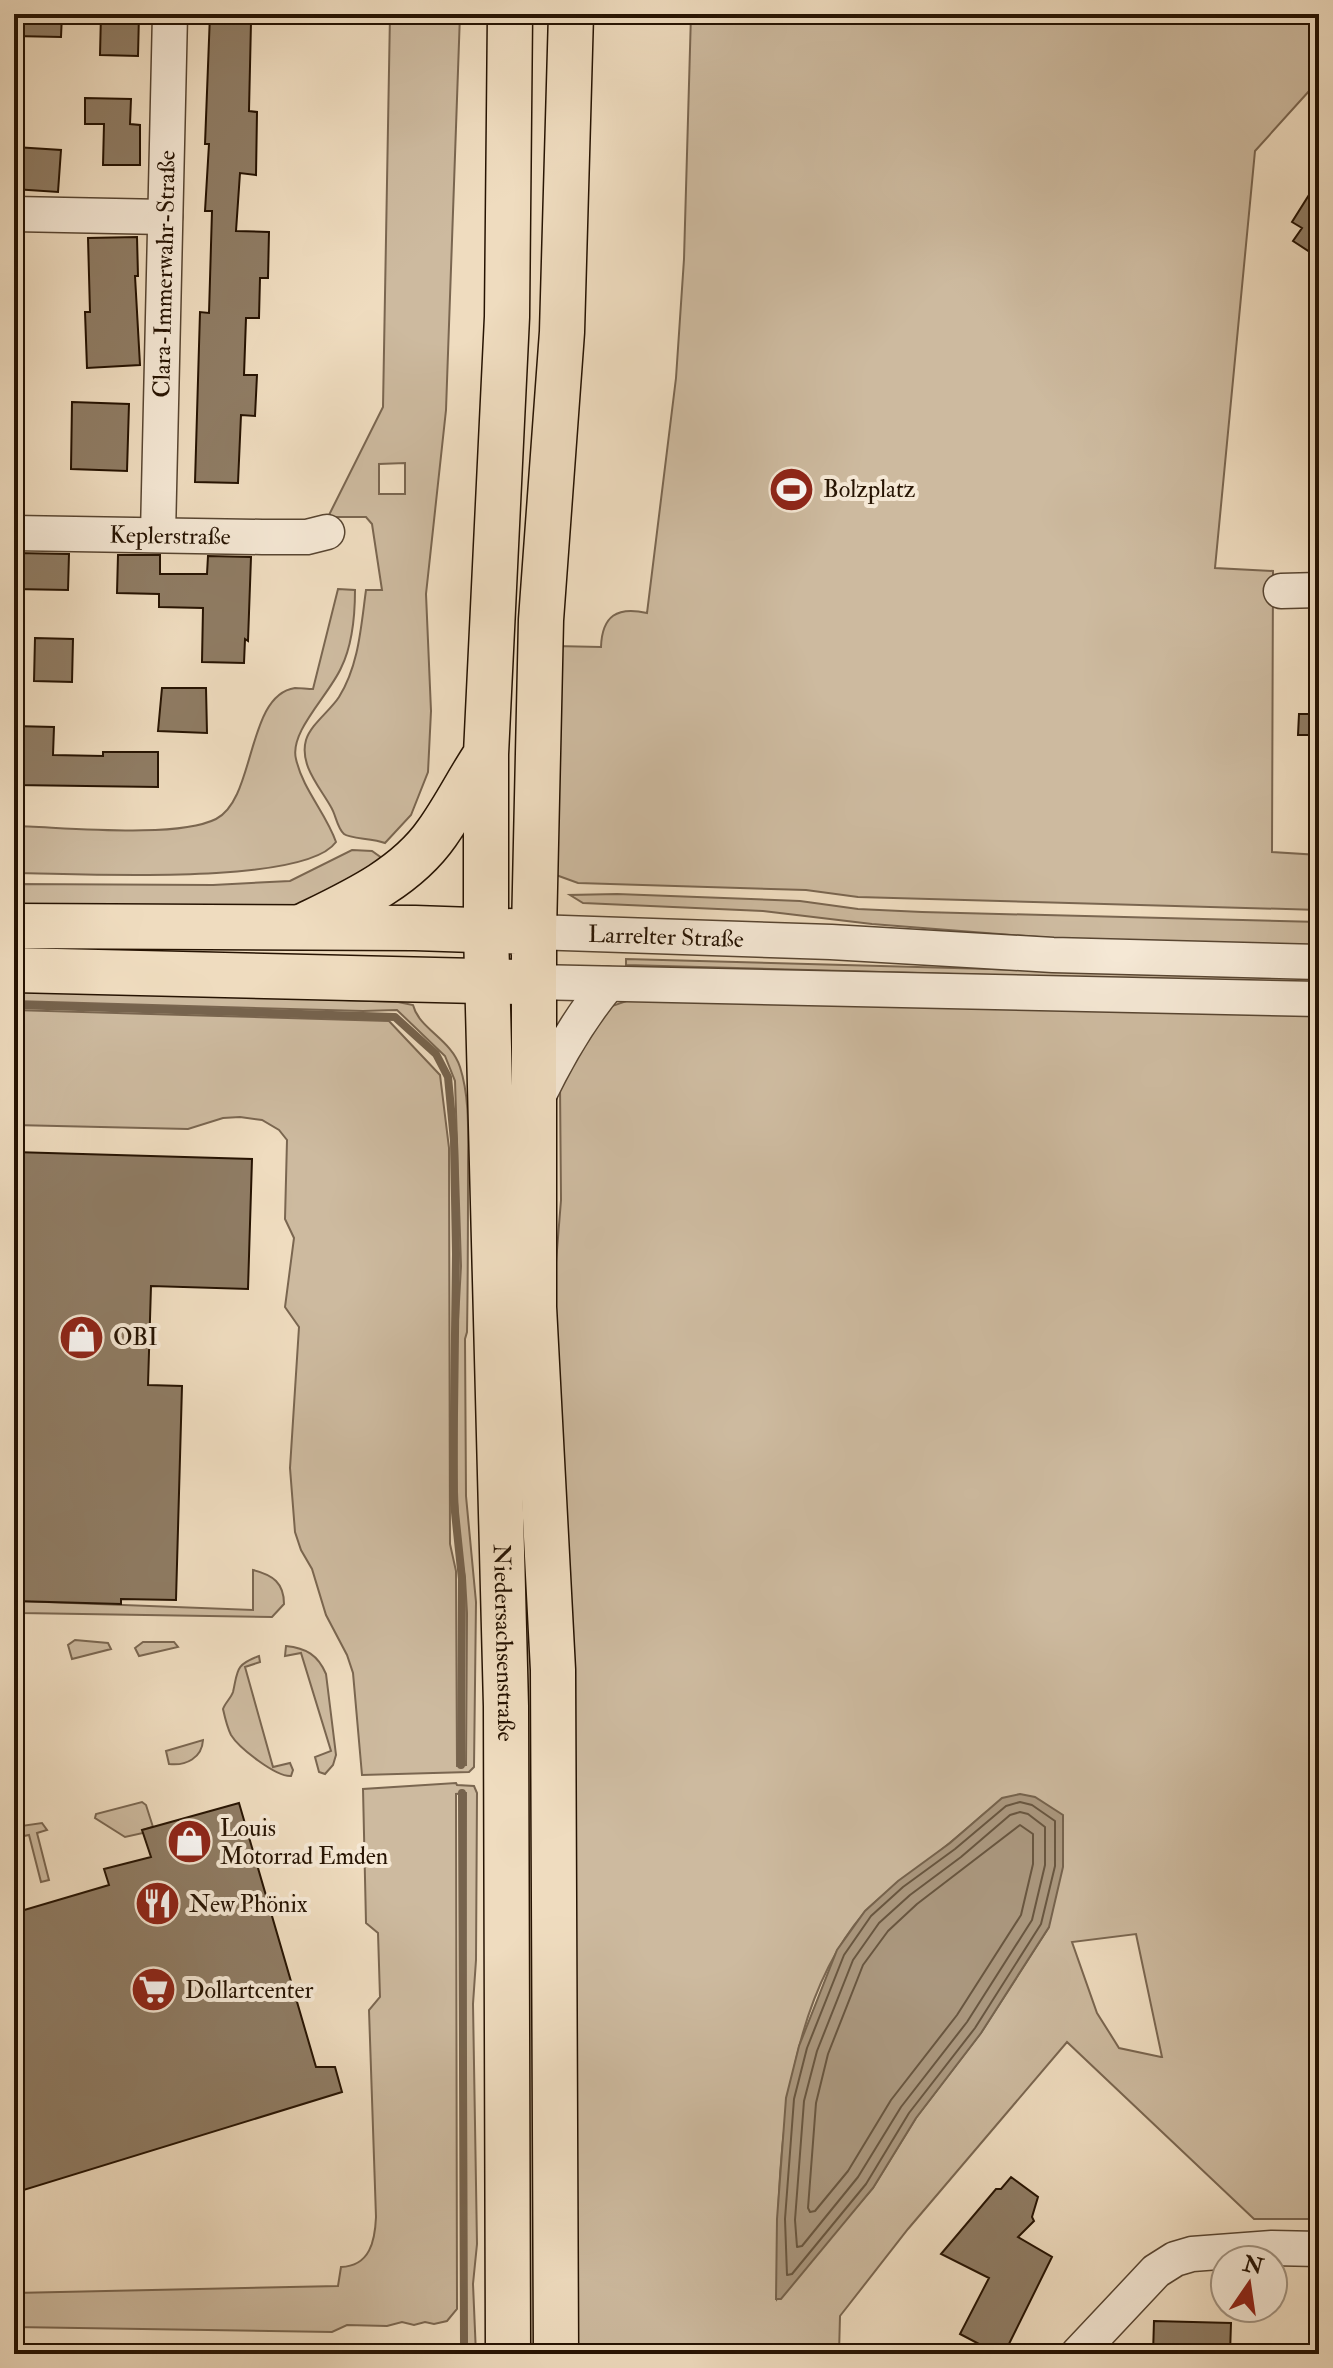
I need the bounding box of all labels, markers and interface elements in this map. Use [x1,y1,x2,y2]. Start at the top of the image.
street label: Clara-Immerwahr-Straße [146,150,183,398]
sports icon: Bolzplatz [768,465,816,513]
place label: Bolzplatz [823,474,916,505]
street label: Keplerstraße [109,520,231,552]
street label: Larrelter Straße [587,919,744,955]
shop icon: OBI [58,1313,106,1361]
place label: OBI [113,1322,158,1353]
street label: Niedersachsenstraße [486,1544,521,1741]
place label: Louis Motorrad Emden [220,1813,388,1872]
shop icon: Louis Motorrad Emden [165,1818,213,1866]
restaurant icon: New Phönix [134,1880,182,1928]
place label: New Phönix [189,1889,308,1920]
supermarket icon: Dollartcenter [130,1966,178,2014]
place label: Dollartcenter [185,1975,314,2006]
north arrow [1209,2244,1289,2324]
text: N [1240,2249,1266,2281]

